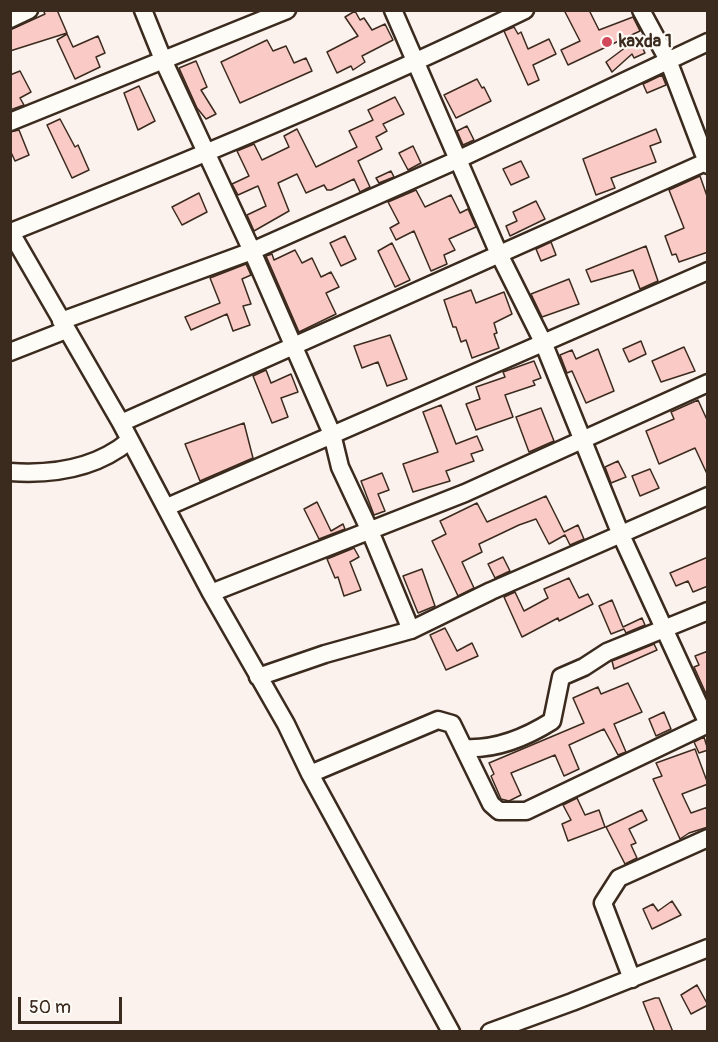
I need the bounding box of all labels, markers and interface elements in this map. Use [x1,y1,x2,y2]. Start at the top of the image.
place label: kaxda 1 [619,31,672,53]
marker: kaxda 1 [600,35,614,49]
scale bar [21,985,124,1023]
text: 50 m [29,996,71,1019]

